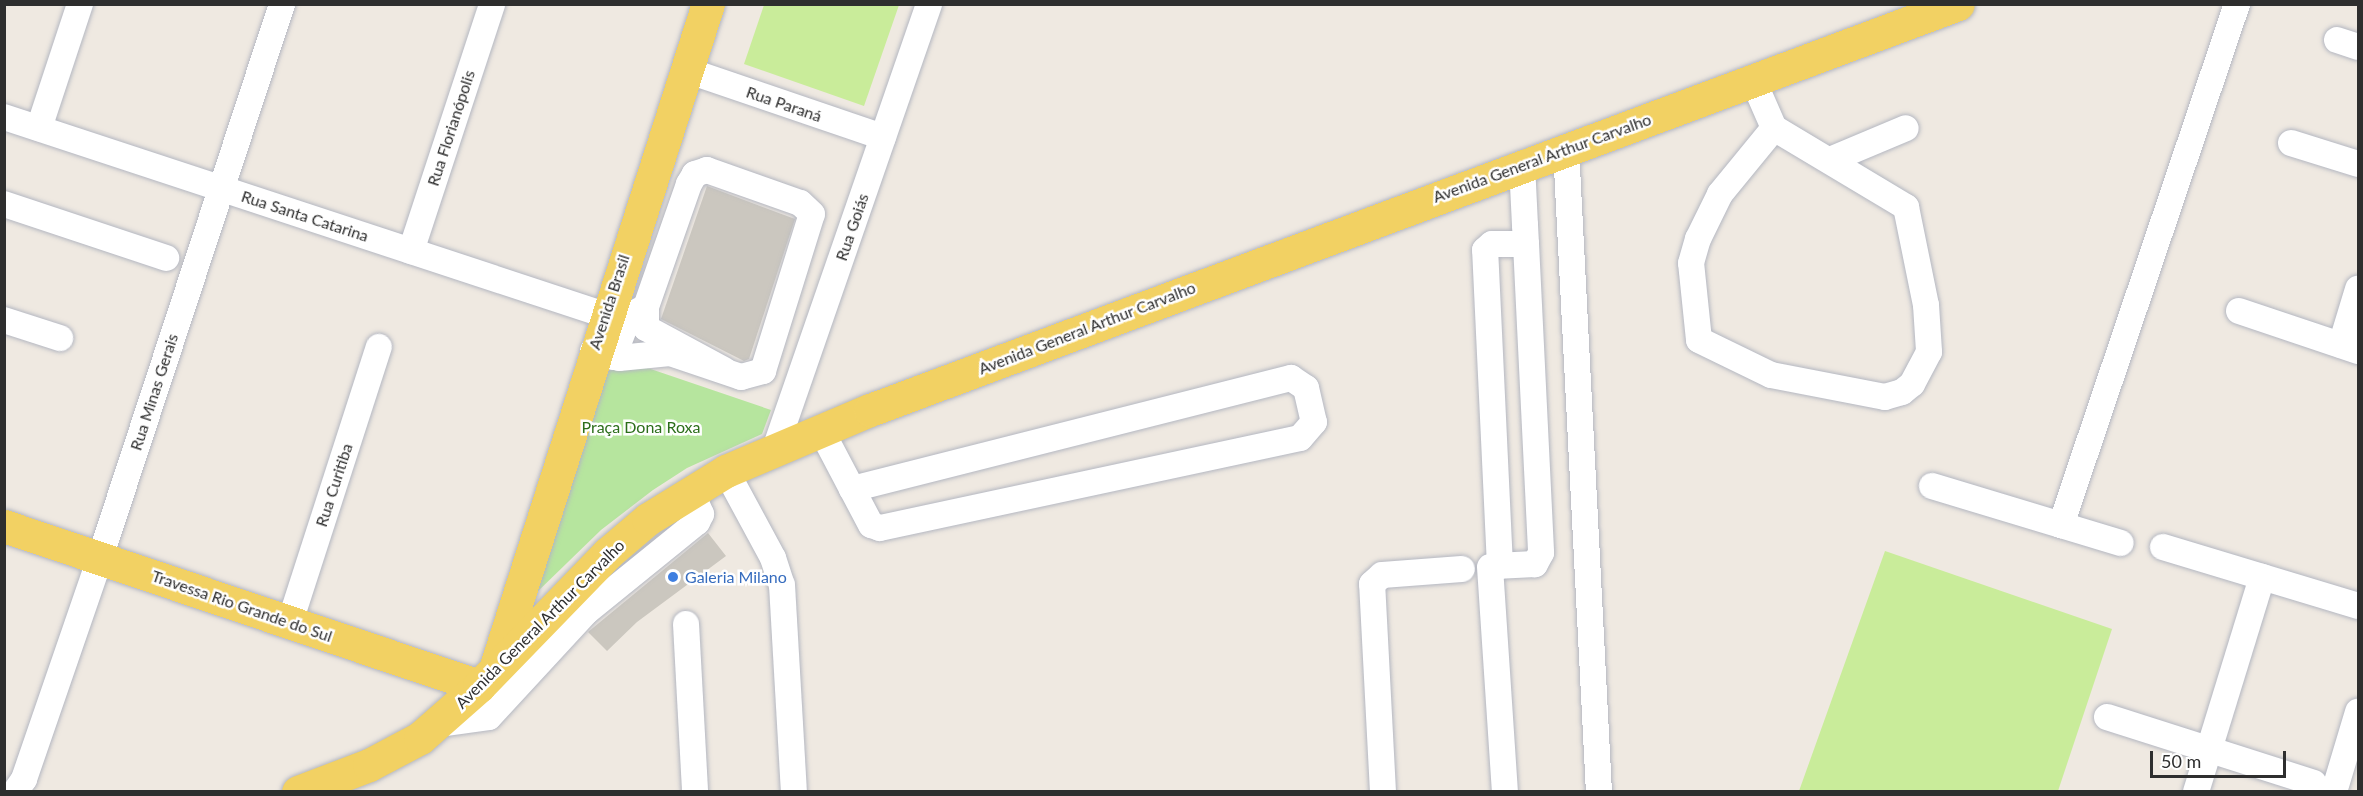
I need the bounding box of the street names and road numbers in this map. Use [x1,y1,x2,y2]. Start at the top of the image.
street label: Rua Florianópolis [423,68,479,188]
street label: Rua Paraná [744,82,824,126]
street label: Avenida General Arthur Carvalho [1430,109,1654,207]
street label: Rua Santa Catarina [239,186,371,246]
street label: Rua Goiás [832,191,872,263]
street label: Avenida Brasil [585,252,633,352]
street label: Avenida General Arthur Carvalho [975,278,1199,378]
street label: Rua Minas Gerais [126,331,182,453]
street label: Rua Curitiba [311,441,357,529]
street label: Avenida General Arthur Carvalho [451,535,629,713]
street label: Travessa Rio Grande do Sul [149,566,335,646]

